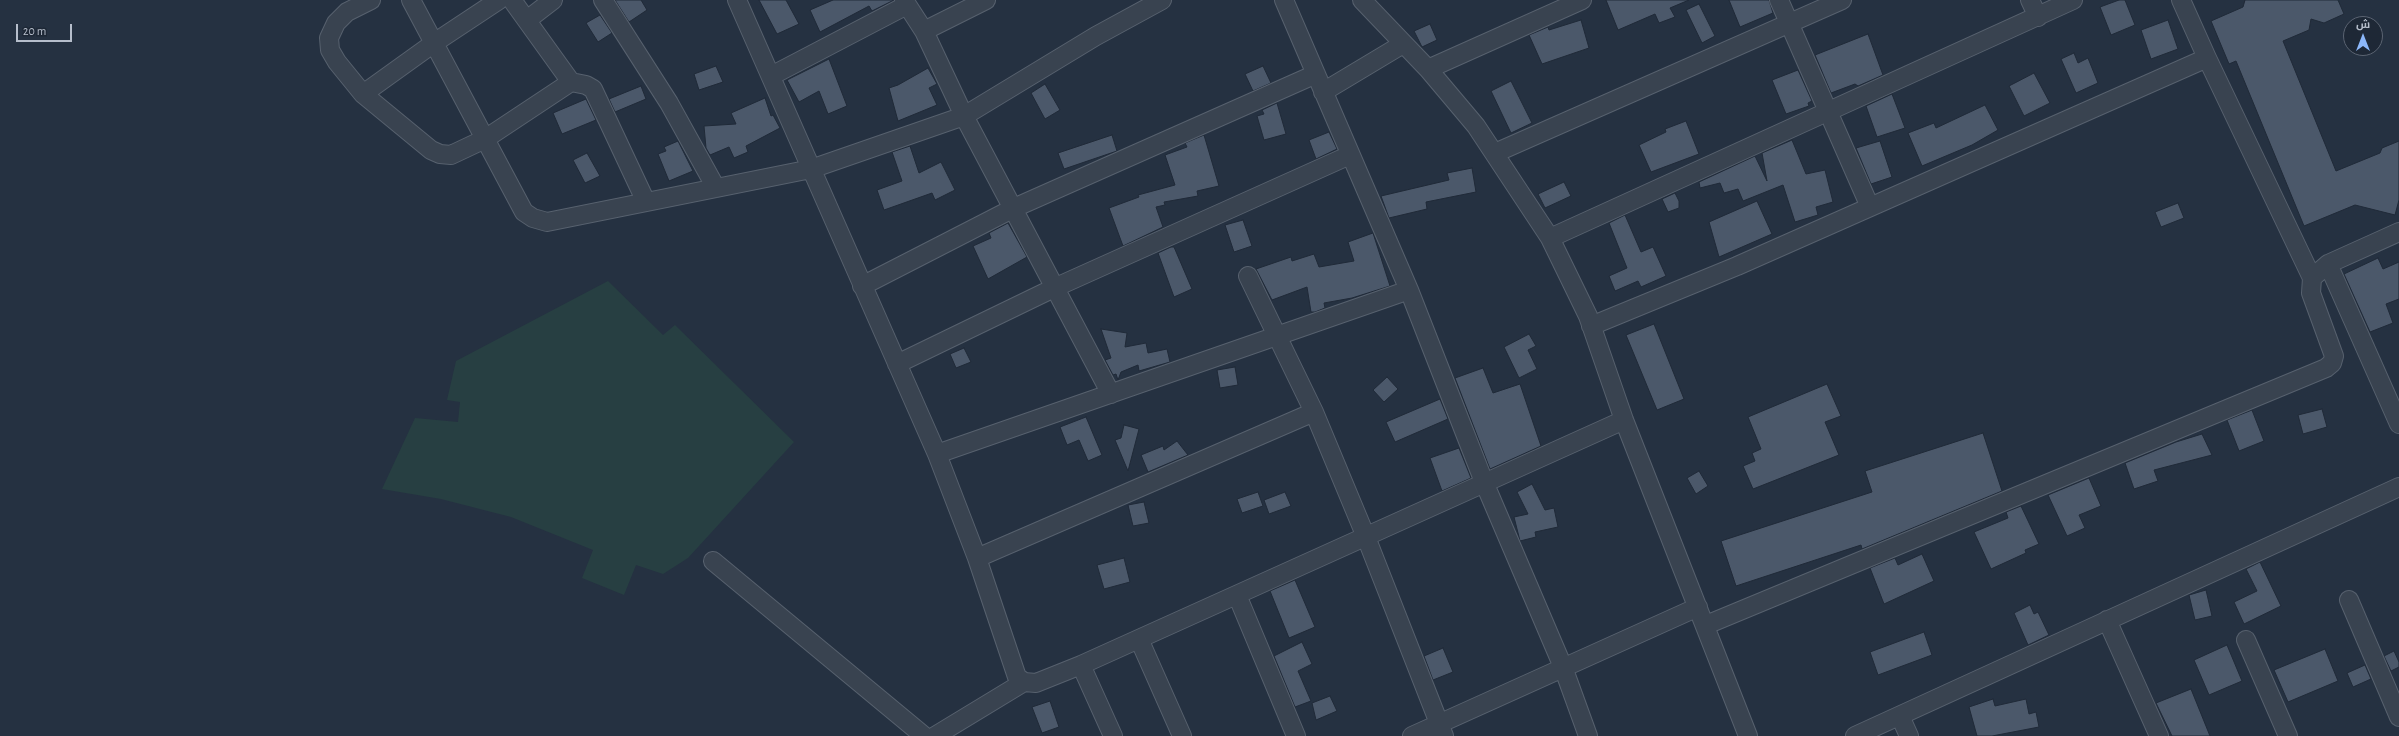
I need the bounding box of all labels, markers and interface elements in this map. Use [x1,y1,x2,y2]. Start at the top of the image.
scale bar [18,16,74,42]
north arrow [2343,16,2383,56]
text: ش [2356,19,2370,30]
text: 20 m [23,25,46,37]

